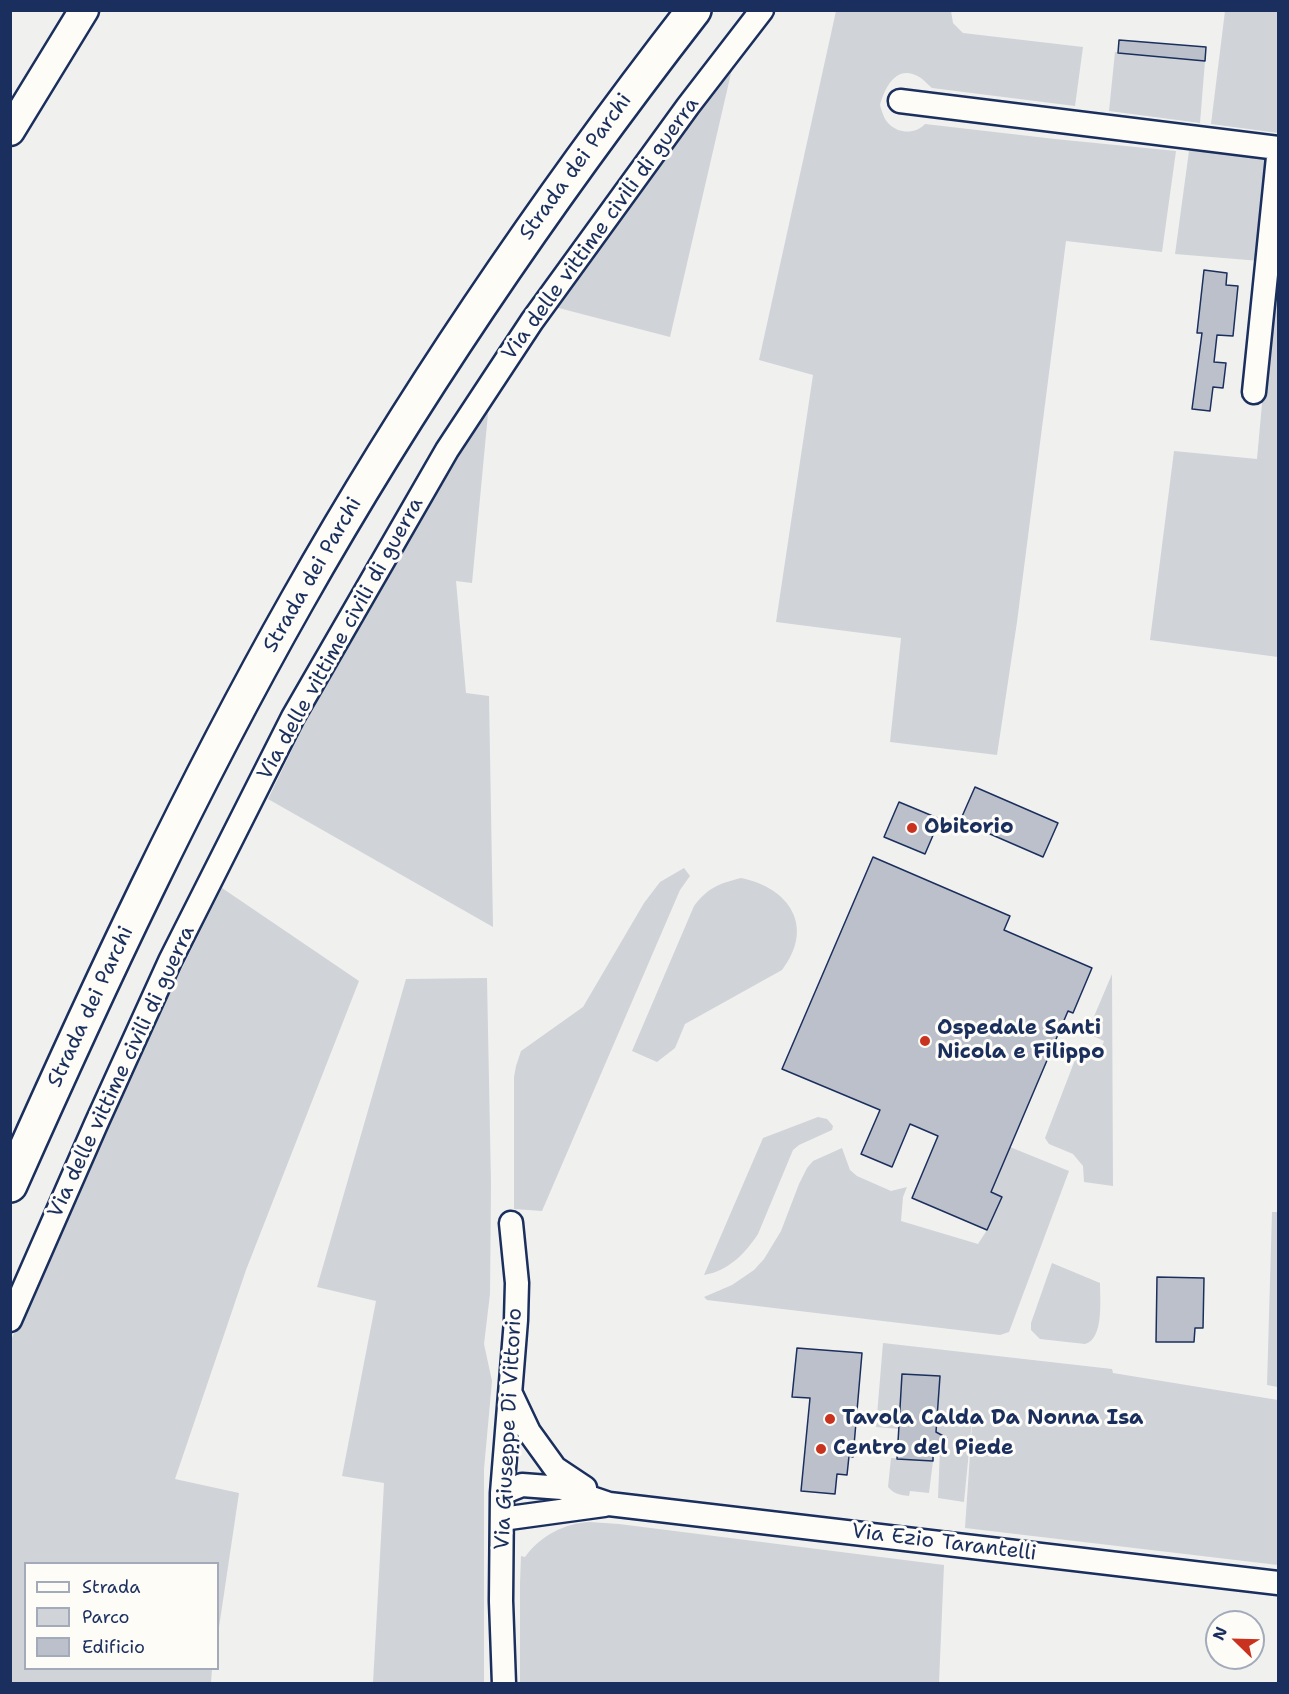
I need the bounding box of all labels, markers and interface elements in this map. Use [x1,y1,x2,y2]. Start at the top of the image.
street label: Strada dei Parchi [514,89,638,245]
street label: Via delle vittime civili di guerra [497,93,705,365]
street label: Via delle vittime civili di guerra [253,493,429,785]
street label: Strada dei Parchi [258,493,368,657]
place label: Obitorio [924,815,1014,841]
marker: Obitorio [905,821,919,835]
street label: Strada dei Parchi [43,922,139,1092]
street label: Via delle vittime civili di guerra [43,922,201,1222]
place label: Ospedale Santi Nicola e Filippo [937,1016,1105,1066]
marker: Ospedale Santi Nicola e Filippo [918,1034,932,1048]
street label: Via Giuseppe Di Vittorio [490,1307,528,1551]
place label: Tavola Calda Da Nonna Isa [842,1406,1143,1432]
marker: Tavola Calda Da Nonna Isa [823,1412,837,1426]
place label: Centro del Piede [833,1436,1014,1462]
marker: Centro del Piede [814,1442,828,1456]
street label: Via Ezio Tarantelli [850,1519,1038,1567]
legend [24,1562,219,1670]
text: Strada [82,1575,141,1599]
text: Parco [82,1605,130,1629]
north arrow [1205,1610,1265,1670]
text: N [1208,1624,1232,1643]
text: Edificio [82,1635,145,1659]

